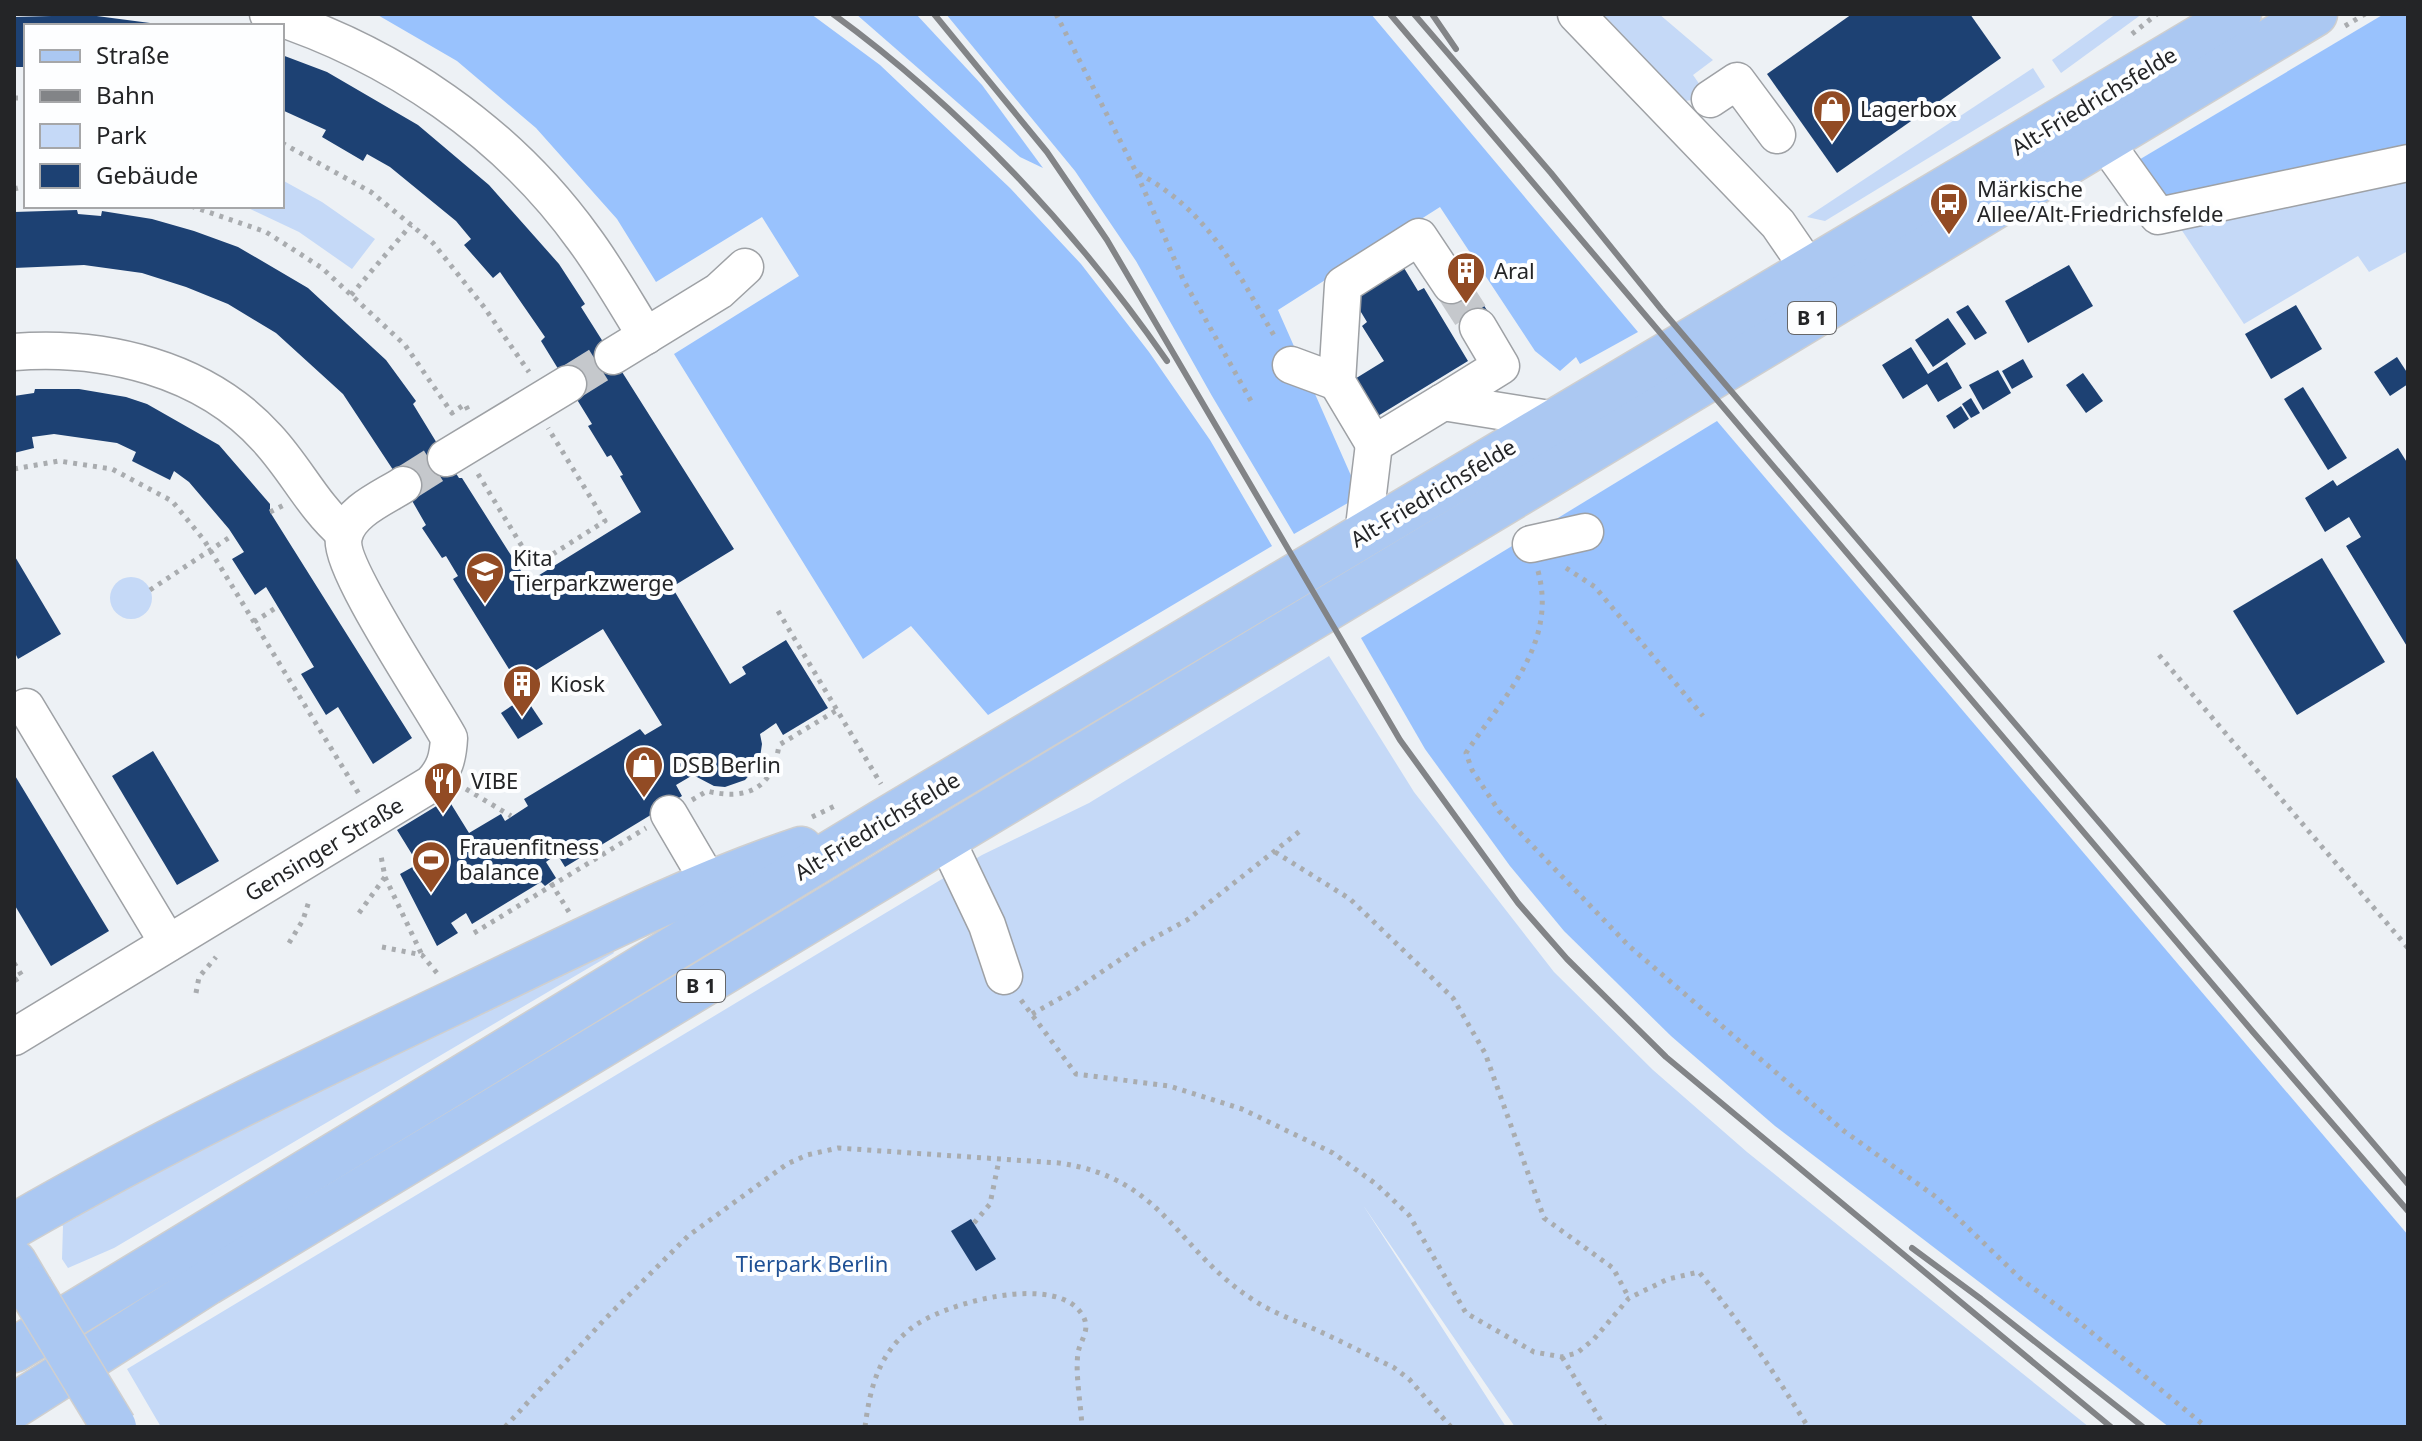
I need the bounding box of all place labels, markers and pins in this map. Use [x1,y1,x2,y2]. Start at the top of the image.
shop icon: Lagerbox [1811,88,1853,143]
place label: Lagerbox [1860,93,1957,123]
place label: Märkische Allee/Alt-Friedrichsfelde [1977,173,2223,228]
bus stop icon: Märkische Allee/Alt-Friedrichsfelde [1928,181,1970,236]
building icon: Aral [1445,250,1487,305]
place label: Aral [1494,255,1535,285]
place label: Kita Tierparkzwerge [513,542,674,597]
school or university icon: Kita Tierparkzwerge [464,550,506,605]
building icon: Kiosk [501,663,543,718]
place label: Kiosk [550,668,605,698]
shop icon: DSB Berlin [623,744,665,799]
place label: DSB Berlin [672,749,781,779]
restaurant icon: VIBE [422,760,464,815]
place label: VIBE [471,765,518,795]
place label: Frauenfitness balance [459,831,599,886]
sports icon: Frauenfitness balance [410,839,452,894]

